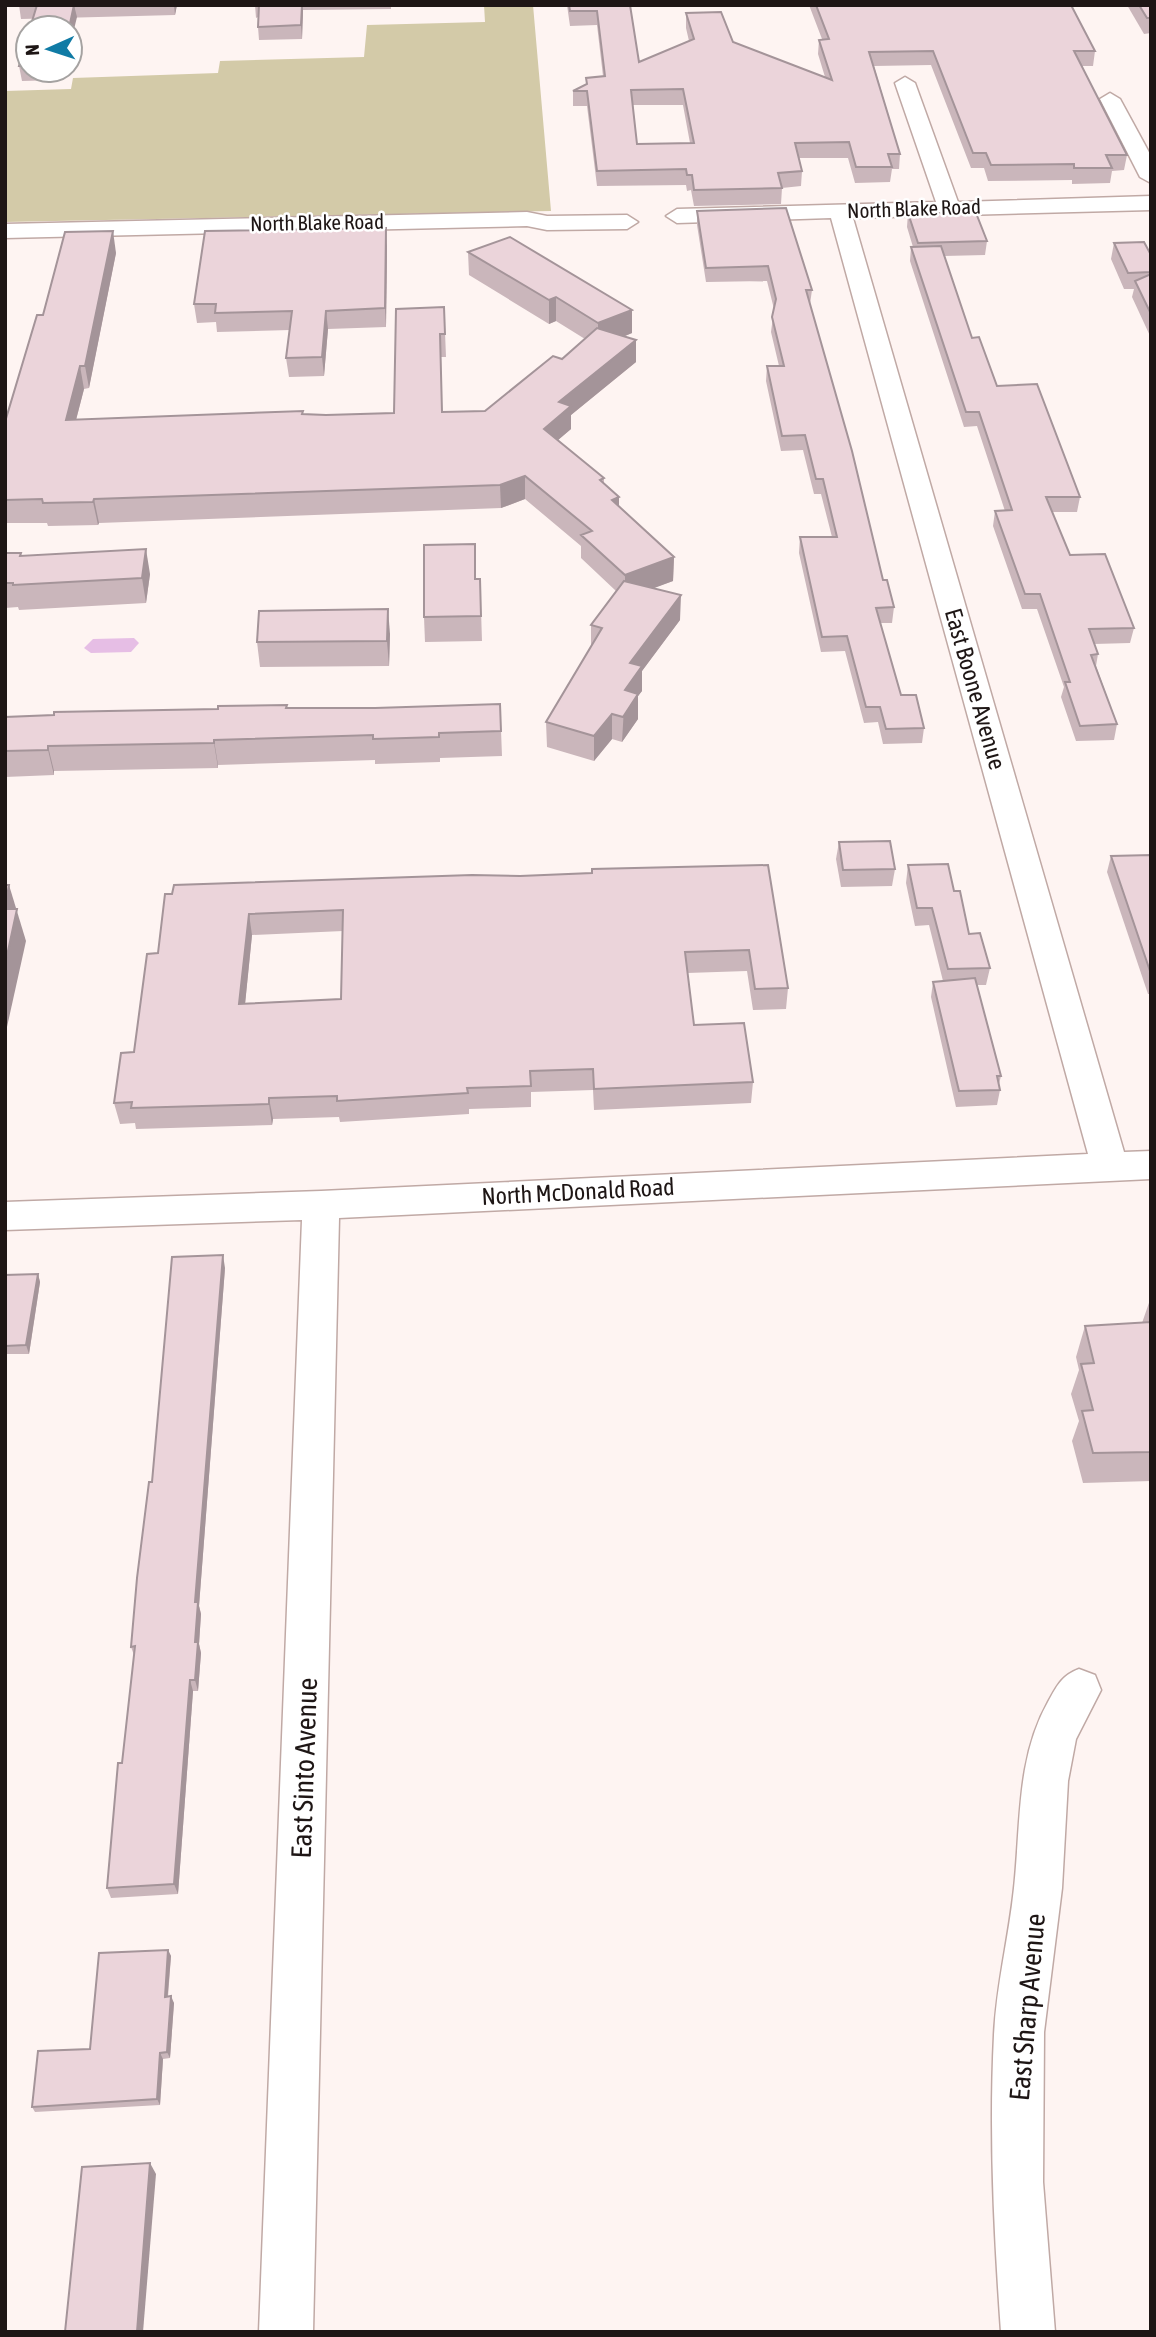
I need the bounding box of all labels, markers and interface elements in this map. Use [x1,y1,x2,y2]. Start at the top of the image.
north arrow [14,14,84,84]
text: N [21,44,43,56]
street label: North Blake Road [847,194,981,222]
street label: North Blake Road [250,209,384,235]
street label: East Boone Avenue [940,605,1011,772]
street label: North McDonald Road [481,1173,675,1210]
street label: East Sinto Avenue [285,1677,323,1859]
street label: East Sharp Avenue [1003,1912,1051,2102]

